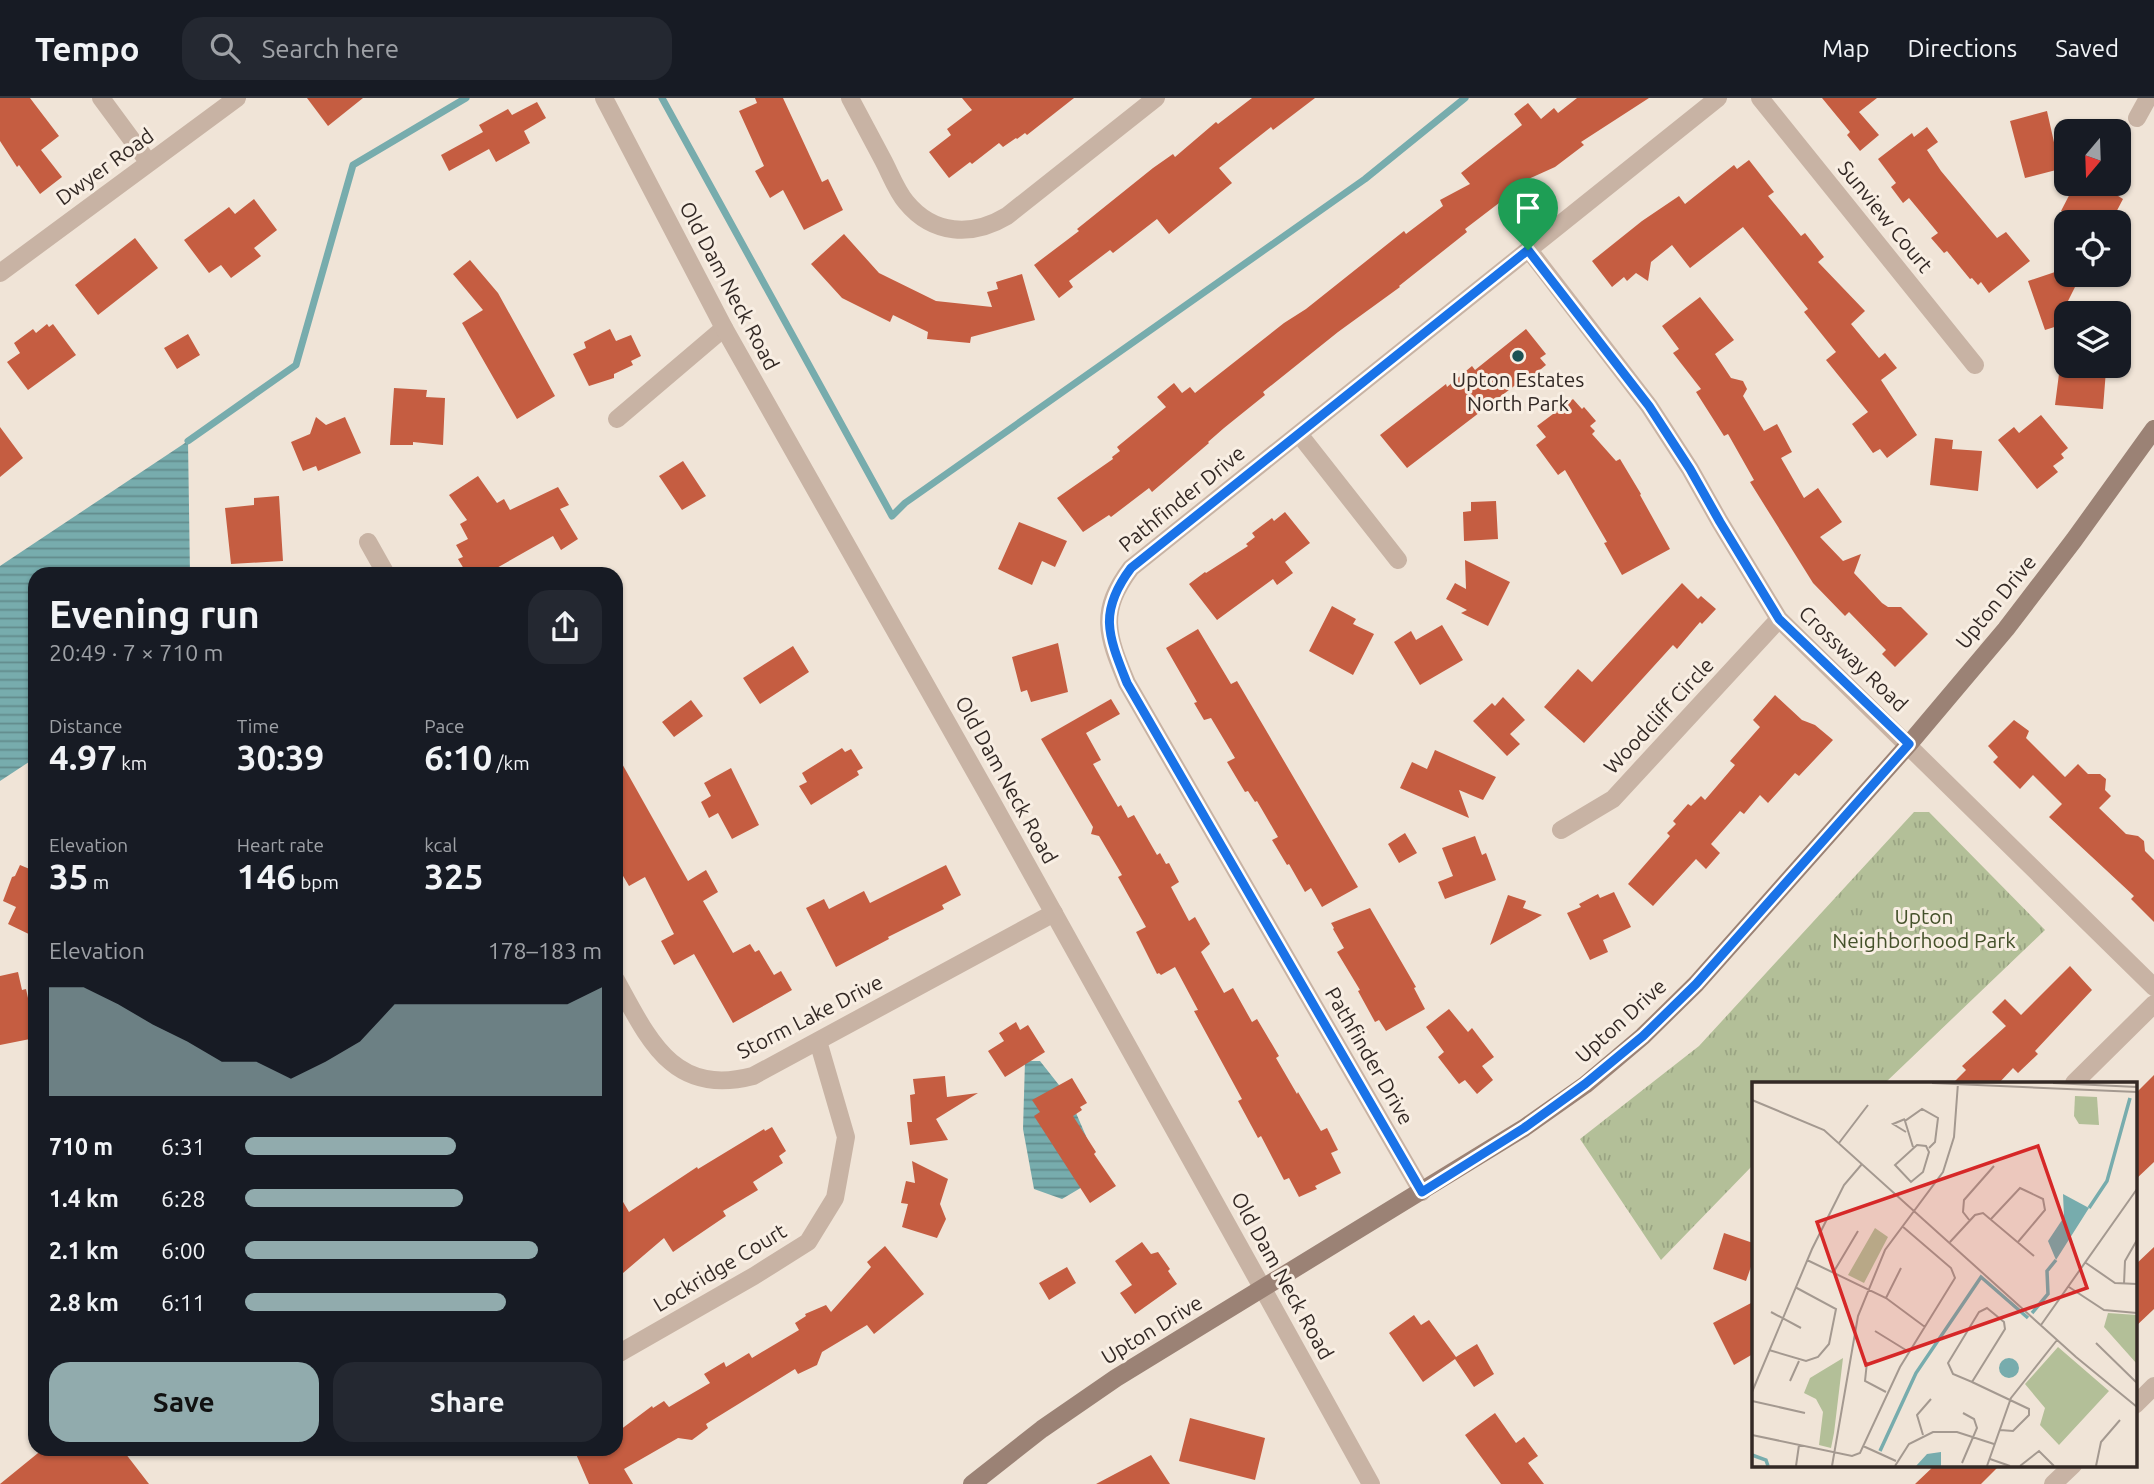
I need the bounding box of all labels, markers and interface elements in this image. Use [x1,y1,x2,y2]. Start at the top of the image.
search box [182,17,672,80]
icon: search [206,29,244,67]
text: Tempo [35,30,140,67]
text: Search here [262,34,399,63]
text: Map [1822,35,1869,62]
text: Directions [1907,35,2017,62]
text: Saved [2055,35,2119,62]
north arrow [2054,119,2132,196]
map controls [2054,119,2131,378]
street label: Dwyer Road [51,123,158,210]
street label: Sunview Court [1834,156,1938,277]
pin [1498,178,1558,250]
icon: arrive [1509,189,1547,227]
street label: Old Dam Neck Road [675,197,785,374]
button: locate [2054,210,2131,287]
button: layers [2054,301,2131,378]
marker: Upton Estates North Park [1510,348,1526,364]
place label: Upton Estates North Park [1452,367,1584,415]
street label: Pathfinder Drive [1114,440,1249,556]
street label: Upton Drive [1950,550,2040,653]
button: share [528,590,602,664]
text: Evening run [49,593,260,635]
street label: Crossway Road [1794,600,1913,716]
text: 20:49 · 7 × 710 m [49,640,223,665]
street label: Woodcliff Circle [1598,652,1718,778]
street label: Old Dam Neck Road [951,692,1063,867]
text: Distance [49,715,123,737]
text: Time [237,715,279,737]
text: Pace [424,715,465,737]
text: 4.97 [49,737,117,777]
text: 30:39 [237,737,324,777]
text: 6:10 [424,737,492,777]
text: km [117,752,147,774]
text: /km [492,752,530,774]
text: Elevation [49,834,128,856]
text: Heart rate [237,834,324,856]
text: kcal [424,834,457,856]
text: 35 [49,856,88,896]
text: 146 [237,856,296,896]
text: 325 [424,856,484,896]
text: m [88,871,109,893]
text: bpm [296,871,339,893]
park label: Upton Neighborhood Park [1832,904,2016,952]
text: Elevation [49,938,145,963]
text: 178–183 m [488,938,602,963]
street label: Storm Lake Drive [733,969,886,1063]
street label: Upton Drive [1570,973,1671,1067]
street label: Pathfinder Drive [1321,982,1419,1129]
inset map [1752,1082,2136,1466]
text: 710 m [49,1134,113,1159]
text: 6:31 [161,1134,206,1159]
text: 1.4 km [49,1186,119,1211]
text: 6:28 [161,1186,206,1211]
street label: Old Dam Neck Road [1227,1188,1339,1363]
street label: Lockridge Court [649,1218,790,1316]
text: 2.1 km [49,1238,119,1263]
text: 6:00 [161,1238,206,1263]
text: 2.8 km [49,1290,119,1315]
text: 6:11 [161,1290,206,1315]
street label: Upton Drive [1097,1290,1206,1369]
button: Save [49,1362,319,1442]
button: Share [333,1362,602,1442]

